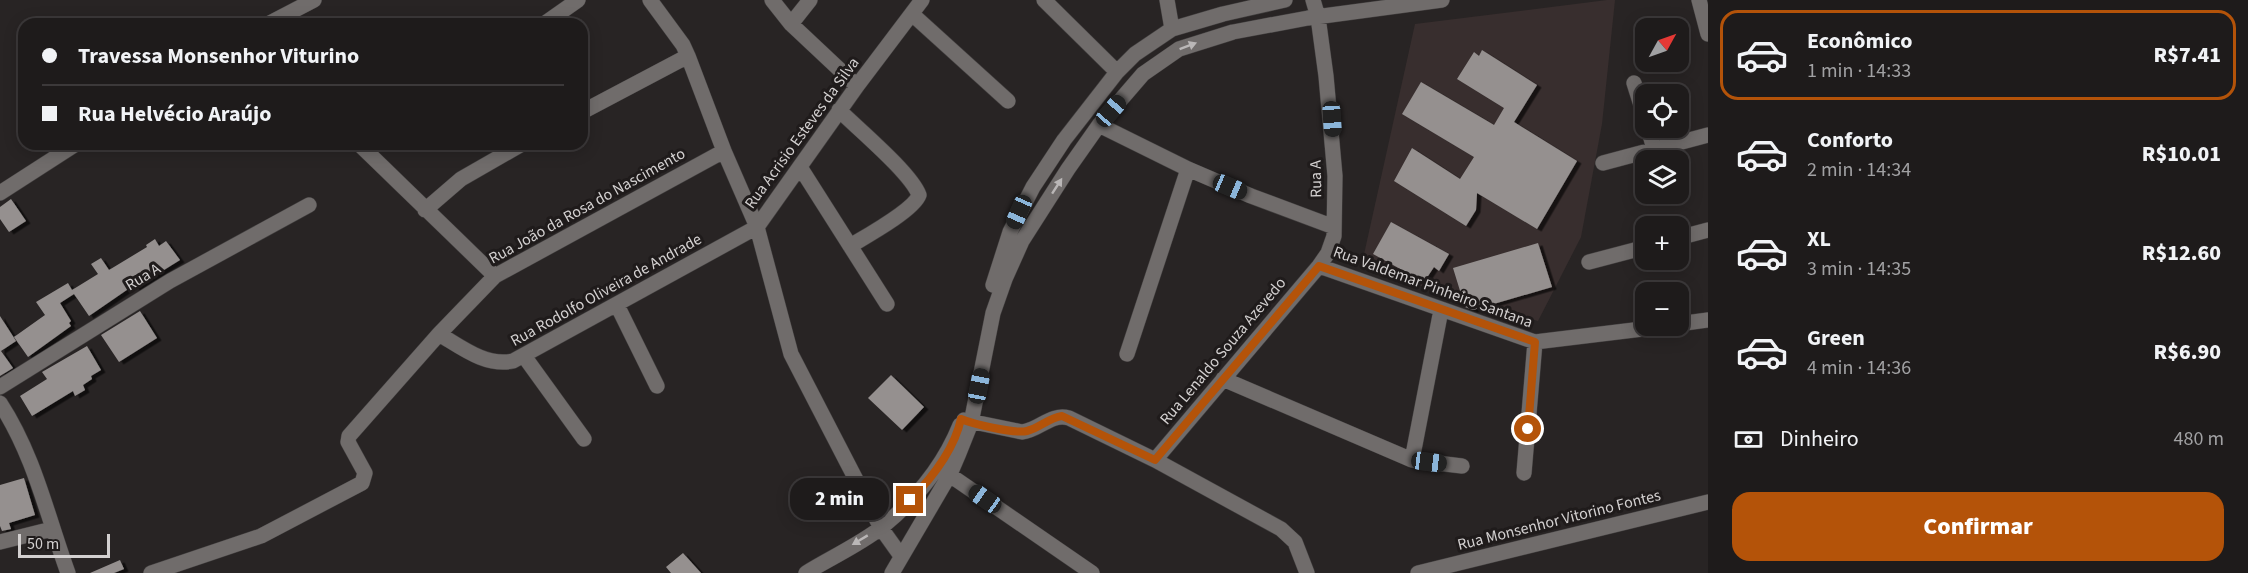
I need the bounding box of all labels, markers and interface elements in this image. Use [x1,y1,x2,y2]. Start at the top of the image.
north arrow [1635,18,1689,72]
map controls [1635,18,1689,336]
text: Econômico [1807,25,1912,57]
icon: car [1735,28,1789,82]
text: R$7.41 [2154,39,2221,71]
text: Travessa Monsenhor Viturino [78,40,359,72]
one-way arrow [1179,40,1197,50]
street label: Rua Acrisio Esteves da Silva [740,53,864,213]
text: 1 min · 14:33 [1807,57,1911,85]
button: locate [1635,84,1689,138]
car [1092,92,1130,130]
text: Rua Helvécio Araújo [78,98,271,130]
car [1322,100,1342,138]
text: Conforto [1807,124,1893,156]
icon: car [1735,127,1789,181]
text: R$10.01 [2142,138,2221,170]
street label: Rua João da Rosa do Nascimento [485,143,689,269]
button: layers [1635,150,1689,204]
text: 2 min · 14:34 [1807,156,1911,184]
street label: Rua A [1305,160,1327,198]
car [1210,172,1250,202]
one-way arrow [1051,178,1062,194]
car [1003,192,1035,232]
button: + [1635,216,1689,270]
text: XL [1807,223,1831,255]
icon: car [1735,226,1789,280]
street label: Rua Rodolfo Oliveira de Andrade [506,228,706,352]
text: R$12.60 [2142,237,2221,269]
street label: Rua Valdemar Pinheiro Santana [1330,241,1536,333]
text: 3 min · 14:35 [1807,255,1911,283]
street label: Rua A [121,258,165,296]
street label: Rua Lenaldo Souza Azevedo [1155,273,1291,429]
button: − [1635,282,1689,336]
text: Green [1807,322,1865,354]
icon: car [1735,325,1789,379]
text: R$6.90 [2154,336,2221,368]
text: 4 min · 14:36 [1807,354,1911,382]
car [967,367,991,405]
route start [1514,415,1541,442]
icon: cash [1732,423,1765,456]
text: Dinheiro [1780,423,1859,455]
text: 480 m [2174,425,2224,453]
car [1410,451,1448,473]
callout: 2 min [790,479,889,521]
car [965,481,1005,517]
street label: Rua Monsenhor Vitorino Fontes [1455,484,1663,556]
text: 2 min [815,485,864,513]
route end [896,486,923,513]
button: Confirmar [1732,492,2224,561]
scale bar [18,531,110,558]
text: 50 m [27,533,59,555]
one-way arrow [852,535,868,546]

